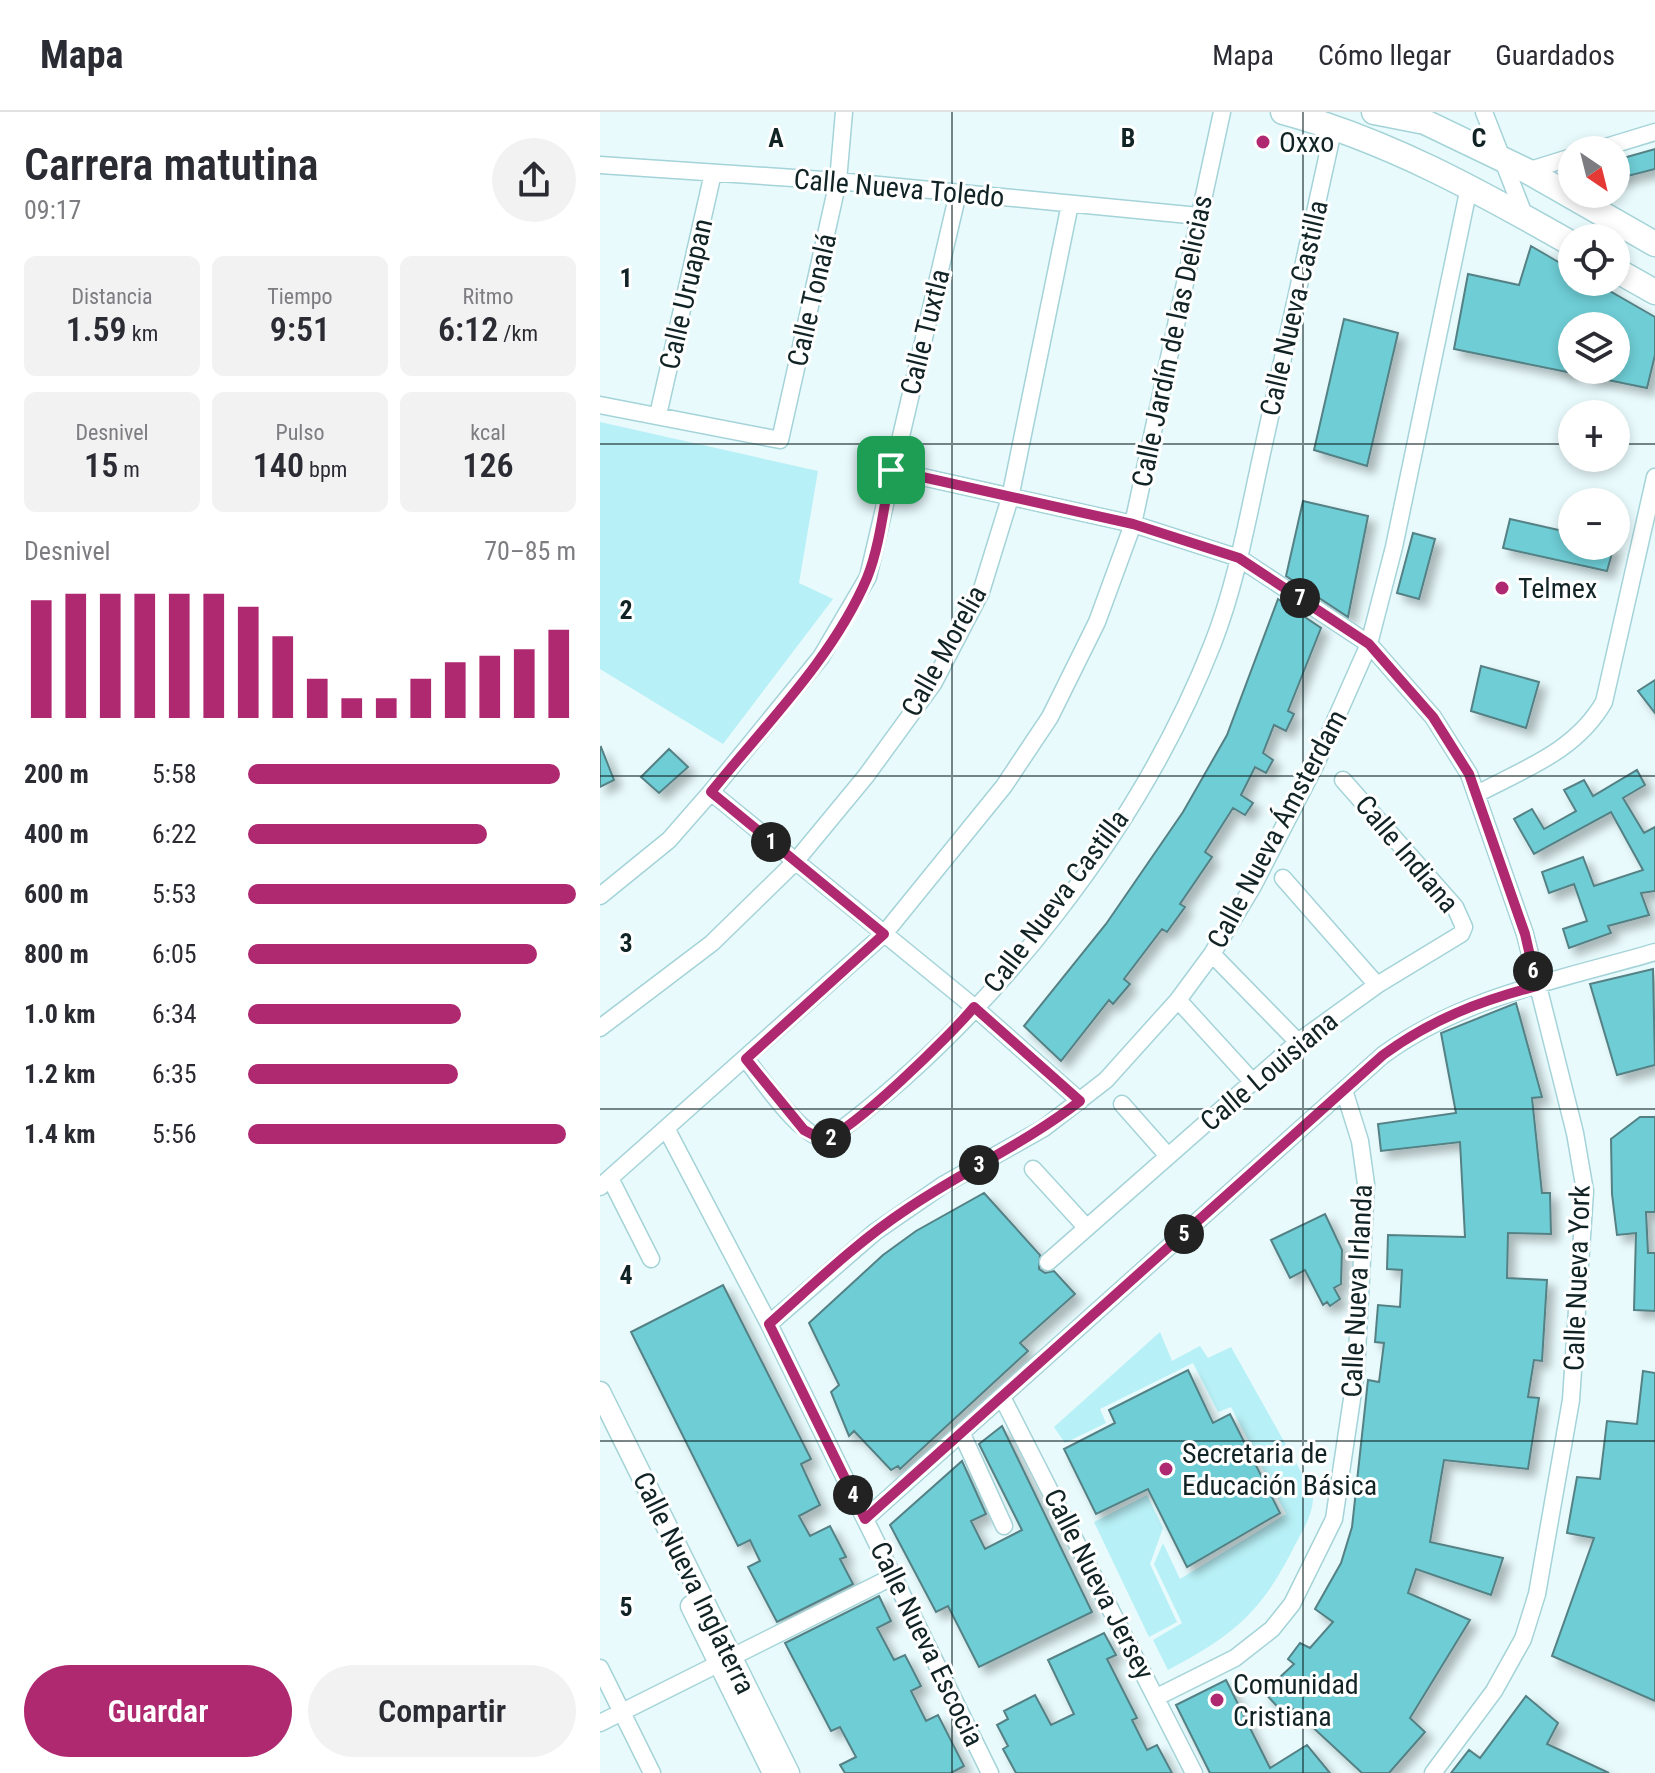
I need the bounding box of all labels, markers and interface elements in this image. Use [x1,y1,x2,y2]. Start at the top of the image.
text: Mapa [40,33,123,77]
text: Mapa [1212,39,1274,72]
text: Cómo llegar [1318,39,1451,72]
text: Guardados [1495,39,1615,72]
text: A [768,123,784,153]
text: B [1121,123,1135,153]
text: C [1472,123,1487,153]
place label: Oxxo [1279,126,1334,159]
marker: Oxxo [1254,133,1272,151]
north arrow [1558,136,1630,208]
map controls [1558,136,1630,560]
button: share [492,138,576,222]
text: Carrera matutina [24,139,319,191]
street label: Calle Nueva Toledo [792,162,1006,214]
street label: Calle Jardín de las Delicias [1125,192,1219,490]
text: 09:17 [24,195,81,225]
street label: Calle Nueva Castilla [1253,197,1335,419]
street label: Calle Uruapan [653,215,719,373]
button: locate [1558,224,1630,296]
street label: Calle Tonalá [781,230,843,370]
text: 1 [619,263,633,293]
street label: Calle Tuxtla [893,266,957,398]
text: Distancia [71,284,153,309]
text: Tiempo [267,284,333,309]
text: Ritmo [463,284,513,309]
text: 1.59 [66,309,127,349]
text: 9:51 [270,309,330,349]
text: 6:12 [438,309,498,349]
button: layers [1558,312,1630,384]
text: km [127,321,158,346]
text: /km [498,321,538,346]
button: + [1558,400,1630,472]
text: Desnivel [75,420,149,445]
text: Pulso [276,420,324,445]
text: kcal [470,420,506,445]
pin [857,436,925,504]
text: 15 [84,445,118,485]
text: 140 [253,445,304,485]
text: 126 [462,445,514,485]
icon: arrive [869,448,913,492]
text: m [118,457,140,482]
text: bpm [304,457,347,482]
button: − [1558,488,1630,560]
text: Desnivel [24,536,111,566]
text: 70–85 m [484,536,576,566]
place label: Telmex [1518,572,1597,605]
pin: 7 [1280,578,1320,618]
marker: Telmex [1493,579,1511,597]
street label: Calle Morelia [895,580,993,722]
text: 7 [1294,585,1306,610]
text: 2 [619,595,633,625]
street label: Calle Nueva Ámsterdam [1200,704,1354,954]
text: 200 m [24,759,89,789]
text: 5:58 [152,759,197,789]
street label: Calle Indiana [1348,789,1466,919]
street label: Calle Nueva Castilla [977,803,1135,999]
text: 400 m [24,819,89,849]
text: 6:22 [152,819,197,849]
pin: 1 [751,822,791,862]
text: 1 [765,829,777,854]
text: 600 m [24,879,89,909]
text: 5:53 [152,879,197,909]
text: 3 [619,928,633,958]
text: 800 m [24,939,89,969]
text: 6:05 [152,939,197,969]
pin: 6 [1513,951,1553,991]
text: 6 [1527,958,1539,983]
text: 1.0 km [24,999,96,1029]
text: 6:34 [152,999,197,1029]
street label: Calle Louisiana [1194,1004,1344,1138]
text: 1.2 km [24,1059,96,1089]
text: 6:35 [152,1059,197,1089]
pin: 2 [811,1118,851,1158]
text: 1.4 km [24,1119,96,1149]
text: 5:56 [152,1119,197,1149]
text: 2 [825,1125,837,1150]
pin: 3 [959,1145,999,1185]
text: 3 [973,1152,985,1177]
street label: Calle Nueva Irlanda [1335,1184,1379,1398]
street label: Calle Nueva York [1557,1184,1597,1372]
pin: 5 [1164,1214,1204,1254]
text: 5 [1178,1221,1190,1246]
text: 4 [619,1260,633,1290]
place label: Secretaria de Educación Básica [1182,1437,1377,1502]
marker: Secretaria de Educación Básica [1157,1460,1175,1478]
street label: Calle Nueva Inglaterra [626,1467,762,1699]
pin: 4 [833,1475,873,1515]
text: 4 [847,1482,859,1507]
street label: Calle Nueva Jersey [1037,1483,1161,1685]
street label: Calle Nueva Escocia [863,1536,991,1752]
text: 5 [619,1592,633,1622]
button: Guardar [24,1665,292,1757]
button: Compartir [308,1665,576,1757]
place label: Comunidad Cristiana [1233,1668,1359,1733]
marker: Comunidad Cristiana [1208,1691,1226,1709]

